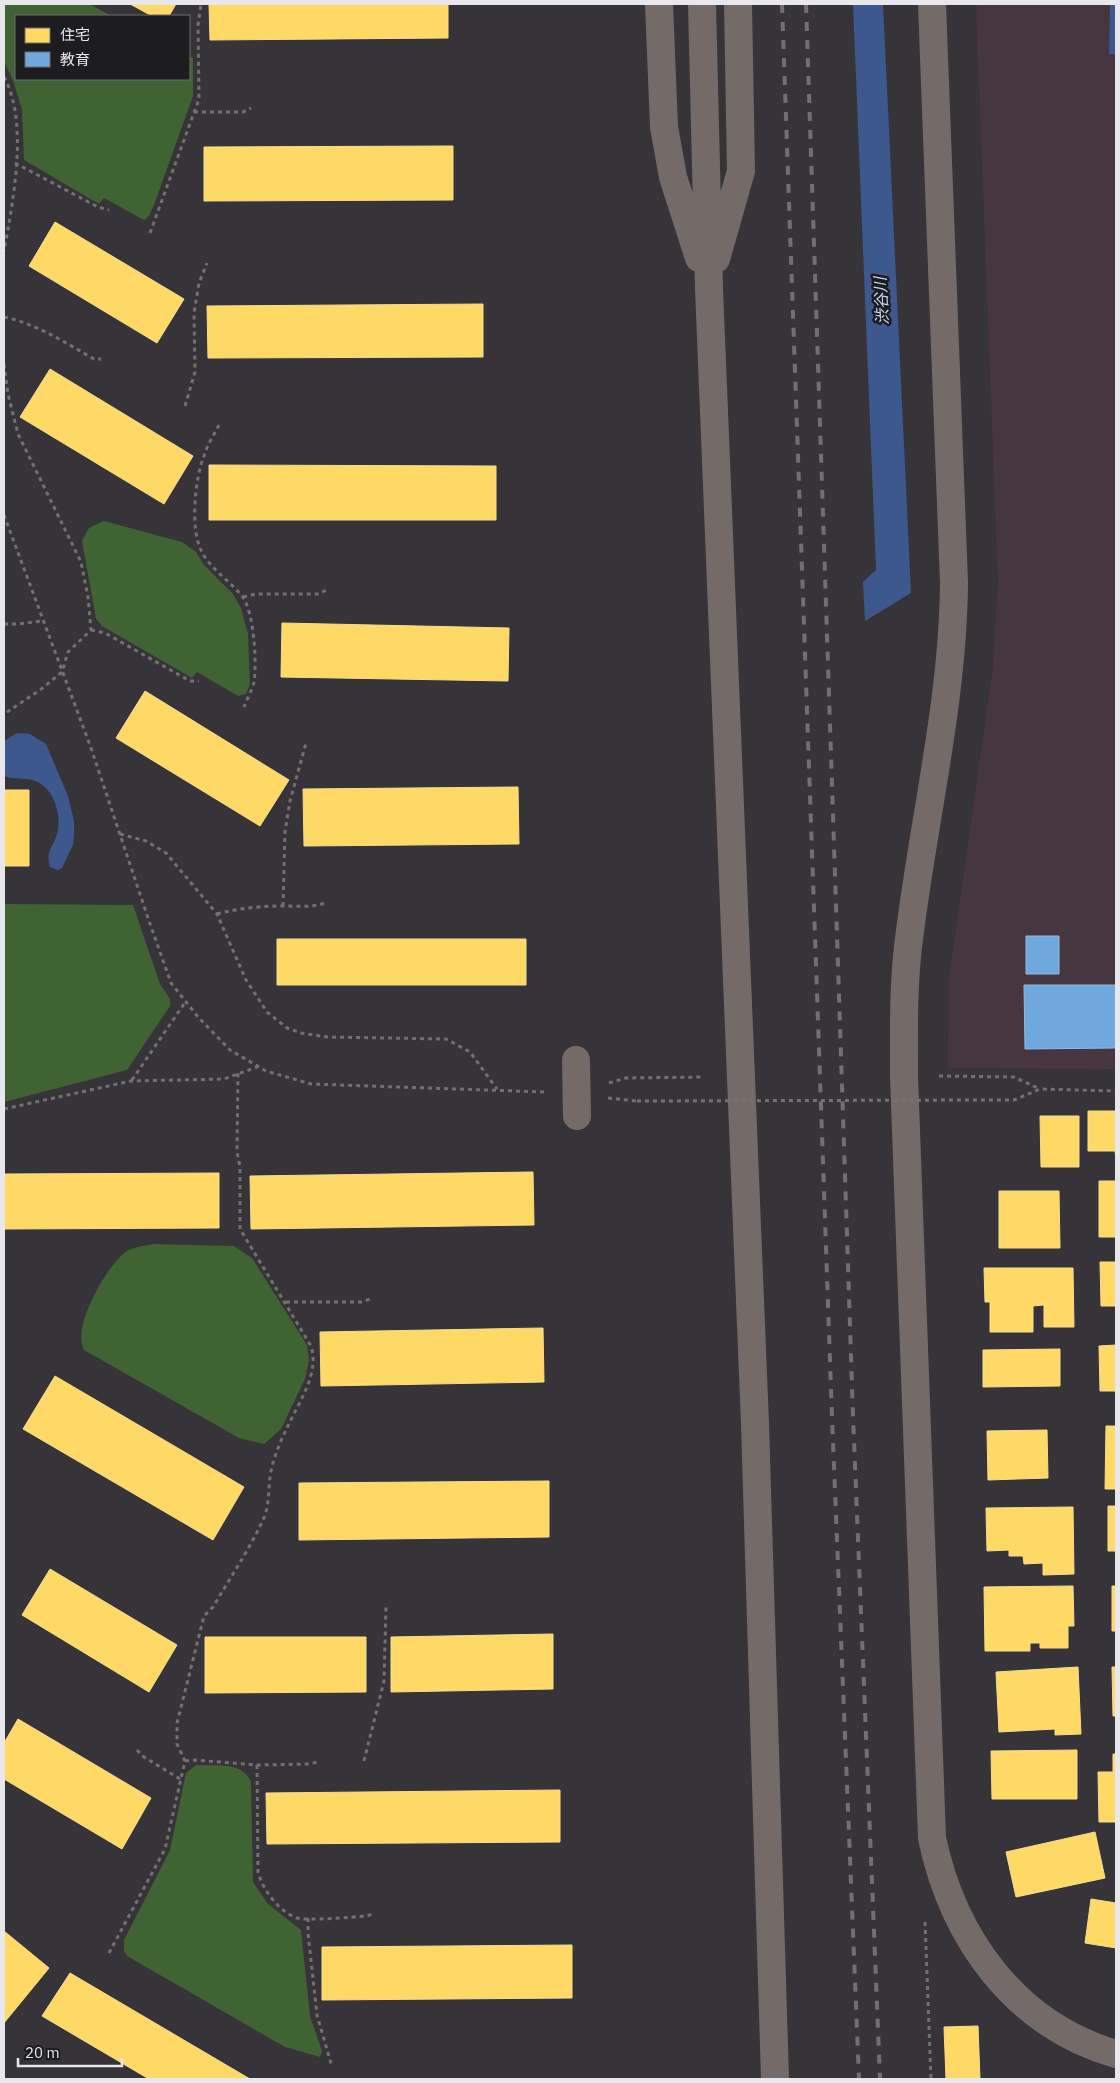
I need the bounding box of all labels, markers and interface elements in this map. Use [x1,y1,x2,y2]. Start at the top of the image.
legend [15,15,190,80]
text: 住宅 [60,25,90,44]
text: 教育 [60,50,90,69]
water label: 渋谷川 [870,275,892,325]
scale bar [18,2036,121,2068]
text: 20 m [25,2043,60,2062]

